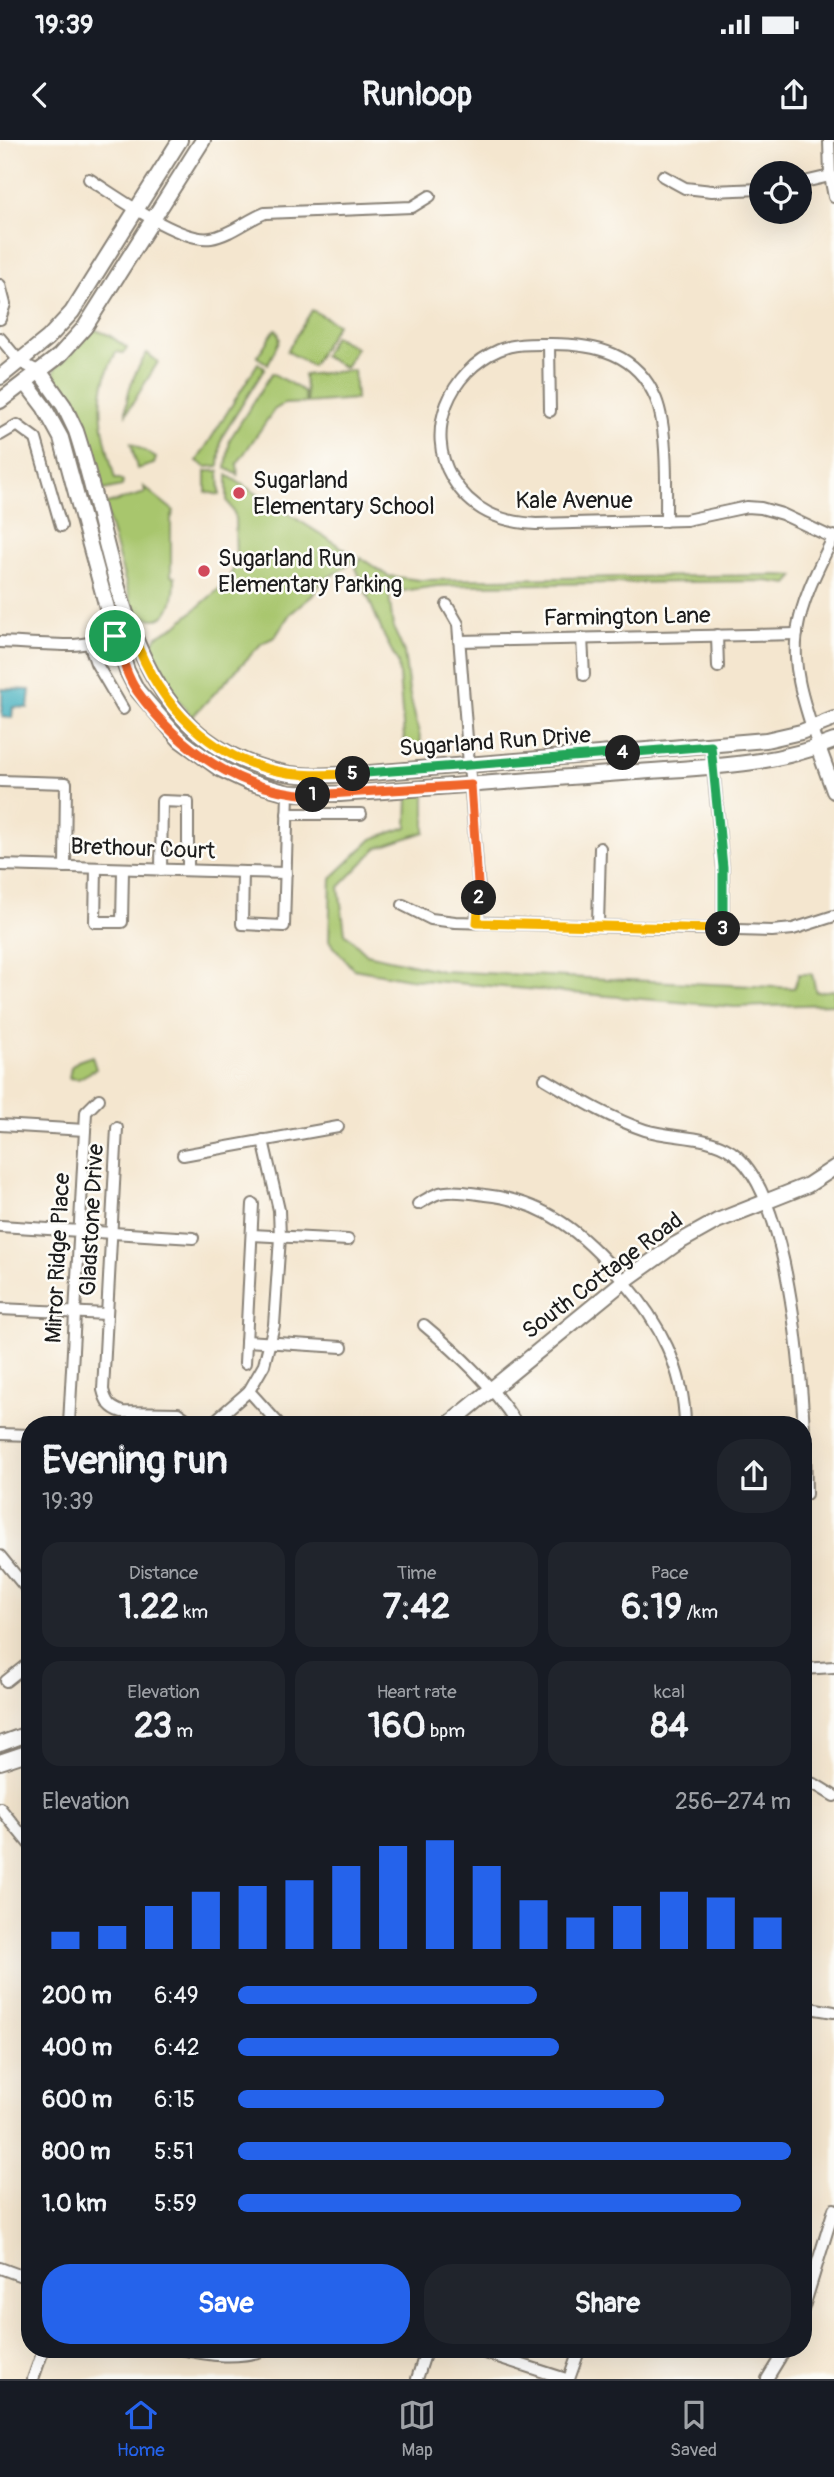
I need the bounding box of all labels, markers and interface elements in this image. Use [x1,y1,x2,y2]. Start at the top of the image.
text: 19:39 [35,9,93,41]
text: Runloop [362,75,472,115]
icon: back [21,76,59,114]
icon: share [775,76,813,114]
map controls [749,161,812,224]
button: locate [749,161,812,224]
place label: Sugarland Elementary School [253,466,435,521]
marker: Sugarland Elementary School [231,485,247,501]
street label: Kale Avenue [515,486,633,515]
place label: Sugarland Run Elementary Parking [218,544,402,599]
marker: Sugarland Run Elementary Parking [196,563,212,579]
street label: Farmington Lane [543,601,711,632]
pin [85,606,145,666]
icon: arrive [96,617,134,655]
street label: Sugarland Run Drive [398,720,593,763]
pin: 4 [606,736,640,770]
text: 4 [617,740,628,764]
pin: 5 [336,756,370,792]
text: 5 [347,761,358,785]
pin: 1 [296,778,330,812]
text: 1 [309,782,316,806]
street label: Brethour Court [70,831,217,866]
pin: 2 [462,880,496,916]
text: 2 [473,885,484,909]
pin: 3 [706,912,740,946]
text: 3 [717,916,728,940]
street label: Gladstone Drive [73,1142,110,1297]
street label: Mirror Ridge Place [39,1171,76,1344]
street label: South Cottage Road [516,1206,688,1345]
text: Evening run [42,1437,228,1485]
button: share [717,1439,791,1513]
text: 19:39 [42,1487,94,1516]
text: Distance [129,1561,198,1585]
text: Time [397,1561,436,1585]
text: Pace [651,1561,688,1585]
text: 1.22 [119,1585,179,1629]
text: 7:42 [383,1585,450,1629]
text: 6:19 [621,1585,682,1629]
text: km [179,1600,208,1624]
text: /km [682,1600,718,1624]
text: Elevation [127,1680,200,1704]
text: Heart rate [376,1680,457,1704]
text: kcal [654,1680,685,1704]
text: 23 [134,1704,172,1748]
text: 160 [368,1704,426,1748]
text: 84 [651,1704,688,1748]
text: m [172,1719,193,1743]
text: bpm [426,1719,465,1743]
text: Elevation [42,1787,130,1816]
text: 256–274 m [675,1787,791,1816]
text: 200 m [42,1981,112,2010]
text: 6:49 [154,1981,199,2010]
text: 400 m [42,2033,112,2062]
text: 6:42 [154,2033,200,2062]
text: 600 m [42,2085,112,2114]
text: 6:15 [154,2085,195,2114]
text: 800 m [42,2137,110,2166]
text: 5:51 [154,2137,194,2166]
text: 1.0 km [42,2189,107,2218]
text: 5:59 [154,2189,197,2218]
button: Save [42,2264,410,2344]
button: Share [424,2264,791,2344]
tab: Home [117,2396,165,2462]
tab: Map [398,2396,436,2462]
tab: Saved [670,2396,717,2462]

